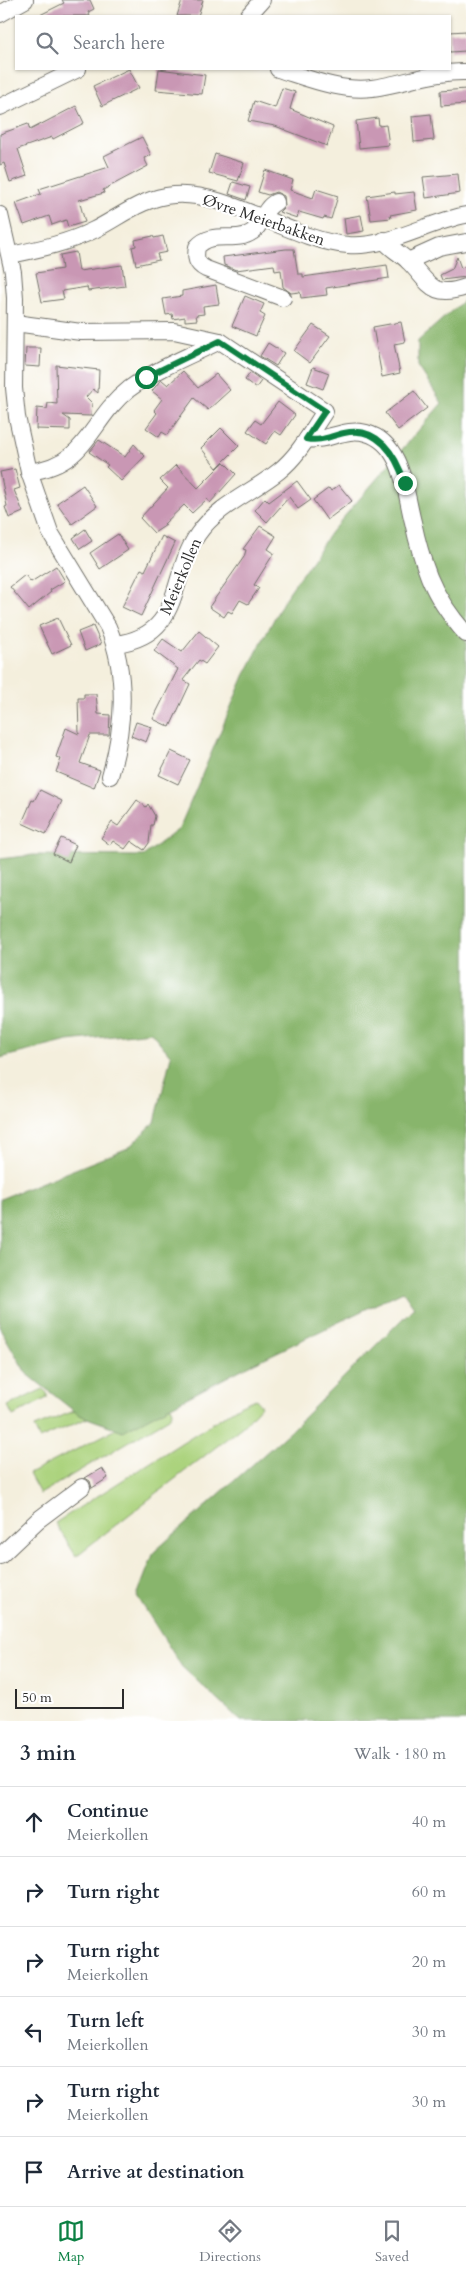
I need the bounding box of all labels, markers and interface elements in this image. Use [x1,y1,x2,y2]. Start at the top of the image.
search box [15,15,451,70]
icon: search [33,29,61,57]
text: Search here [73,30,165,56]
street label: Øvre Meierbakken [199,189,328,251]
route start [135,366,158,389]
route end [394,472,417,495]
street label: Meierkollen [155,535,207,618]
scale bar [15,1686,124,1709]
text: 50 m [22,1688,52,1707]
text: 3 min [20,1739,76,1768]
text: Walk · 180 m [354,1743,446,1765]
text: Continue [67,1798,149,1824]
icon: ahead [20,1808,48,1836]
text: 40 m [412,1811,446,1833]
text: Meierkollen [67,1824,149,1846]
icon: right [20,1878,48,1906]
text: Turn right [67,1879,159,1905]
text: 60 m [412,1881,446,1903]
text: Turn right [67,1938,159,1964]
icon: right [20,1948,48,1976]
text: 20 m [412,1951,446,1973]
text: Meierkollen [67,1964,149,1986]
text: Turn left [67,2008,144,2034]
icon: left [20,2018,48,2046]
text: 30 m [412,2021,446,2043]
text: Meierkollen [67,2034,149,2056]
text: Turn right [67,2078,159,2104]
icon: right [20,2088,48,2116]
text: 30 m [412,2091,446,2113]
text: Meierkollen [67,2104,149,2126]
icon: arrive [20,2158,48,2186]
text: Arrive at destination [67,2159,244,2185]
tab: Map [57,2217,85,2266]
tab: Directions [199,2217,261,2266]
tab: Saved [375,2217,409,2266]

